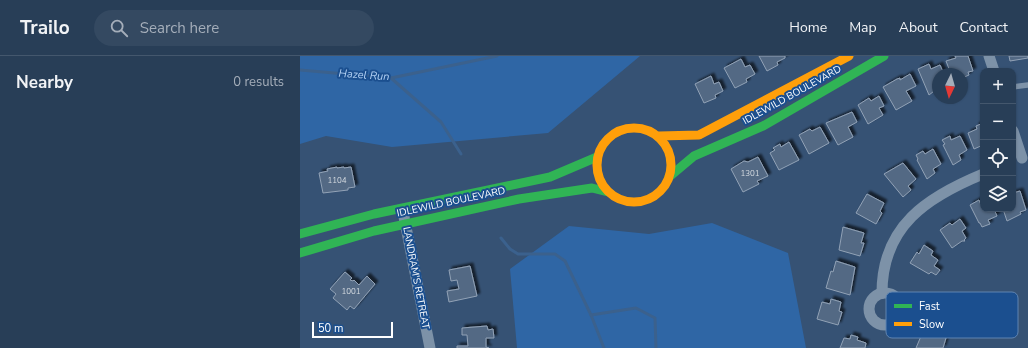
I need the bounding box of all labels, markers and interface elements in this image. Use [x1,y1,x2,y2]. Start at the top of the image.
search box [94,10,374,46]
text: Trailo [20,15,70,41]
icon: search [108,17,130,39]
text: Search here [140,18,219,38]
text: Home [789,18,827,37]
text: Map [849,18,877,37]
text: About [899,18,938,37]
text: Contact [960,18,1008,37]
street label: IDLEWILD BOULEVARD [740,62,844,128]
water label: Hazel Run [338,66,390,84]
north arrow [932,68,968,104]
map controls [980,68,1016,212]
button: + [980,68,1016,104]
text: Nearby [16,71,73,94]
text: 0 results [233,73,284,91]
button: − [980,104,1016,140]
button: locate [980,140,1016,176]
house number: 1301 [740,168,760,179]
house number: 1104 [327,175,347,186]
button: layers [980,176,1016,212]
street label: IDLEWILD BOULEVARD [395,184,507,220]
street label: LANDRAM'S RETREAT [399,226,433,330]
house number: 1001 [341,286,361,297]
legend [886,292,1018,338]
text: Fast [919,299,940,314]
text: Slow [919,317,944,332]
scale bar [312,320,393,339]
text: 50 m [318,321,343,336]

